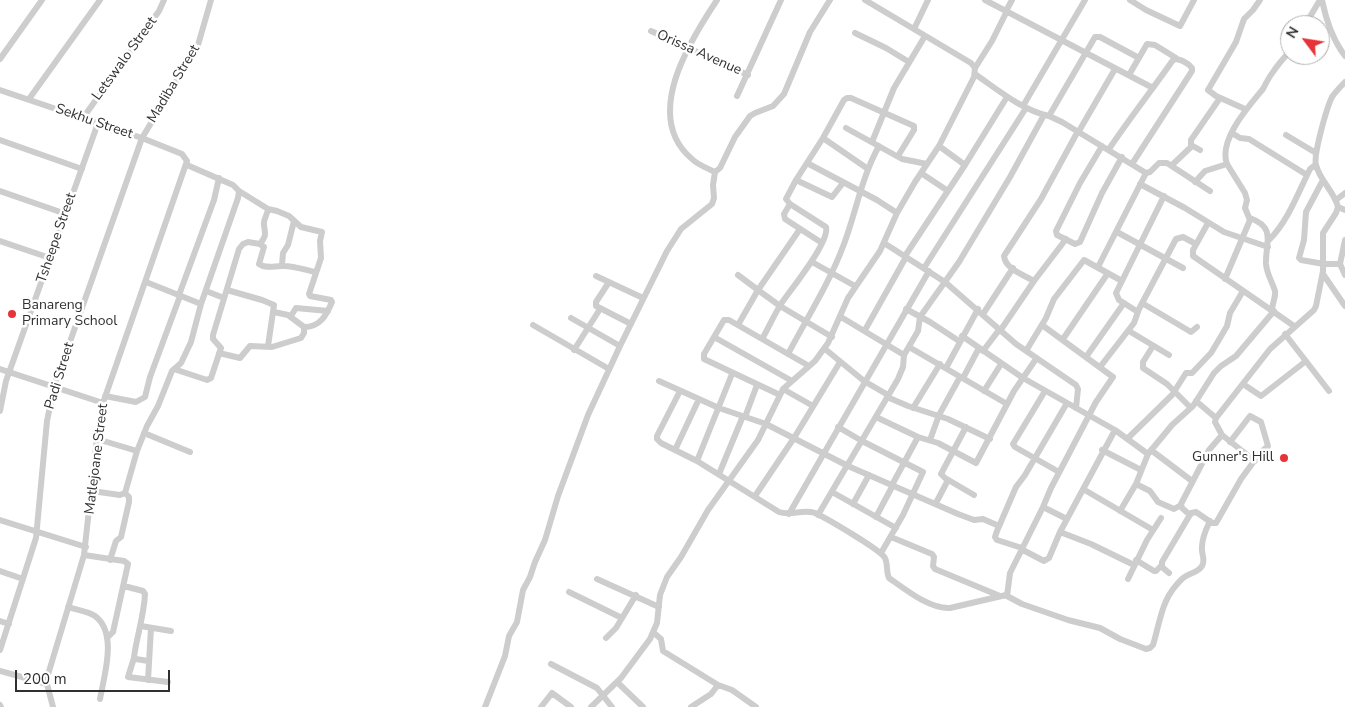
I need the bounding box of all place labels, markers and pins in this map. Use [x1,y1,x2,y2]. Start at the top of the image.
place label: Banareng Primary School [22,298,117,331]
marker: Banareng Primary School [6,308,18,320]
place label: Gunner's Hill [1192,450,1274,466]
marker: Gunner's Hill [1278,452,1290,464]

